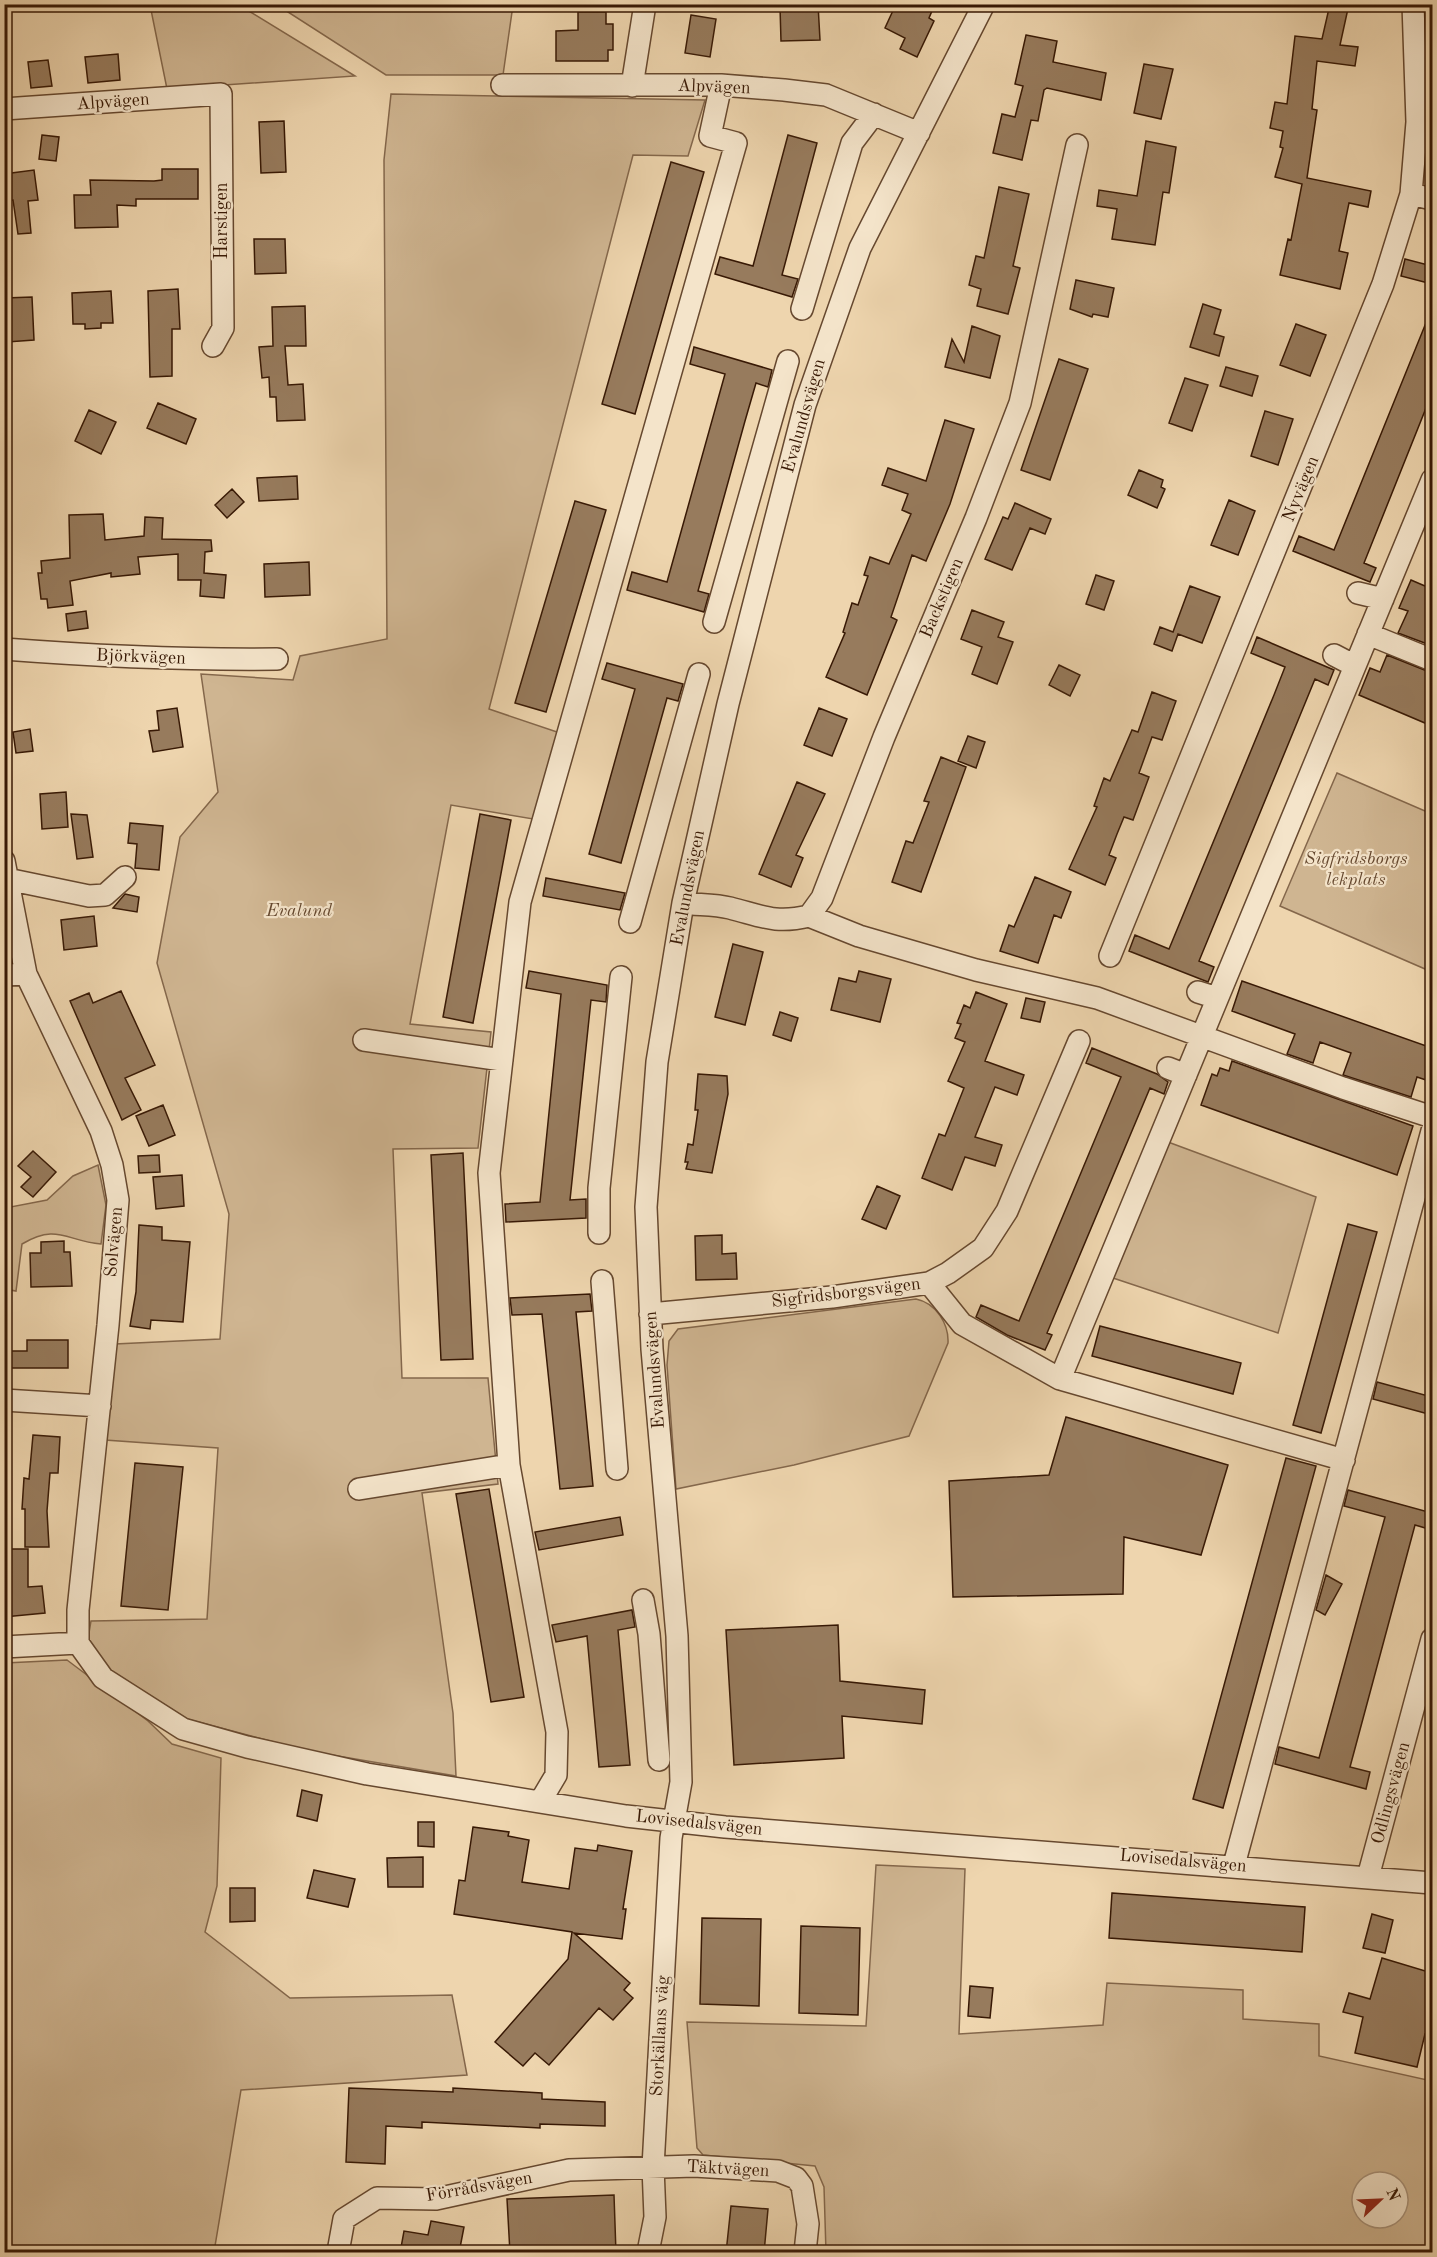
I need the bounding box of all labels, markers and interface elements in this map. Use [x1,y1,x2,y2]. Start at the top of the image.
street label: Alpvägen [677,77,751,97]
street label: Alpvägen [76,90,150,114]
street label: Harstigen [213,182,231,260]
street label: Evalundsvägen [779,357,829,475]
street label: Nyvägen [1280,453,1322,525]
street label: Backstigen [917,555,967,641]
street label: Björkvägen [96,646,187,668]
street label: Evalundsvägen [668,828,708,948]
park label: Sigfridsborgs lekplats [1304,850,1408,889]
park label: Evalund [265,902,333,920]
street label: Solvägen [102,1206,126,1278]
street label: Sigfridsborgsvägen [770,1275,922,1311]
street label: Evalundsvägen [642,1310,668,1429]
street label: Odlingsvägen [1369,1740,1413,1846]
street label: Lovisedalsvägen [634,1807,764,1839]
street label: Lovisedalsvägen [1119,1846,1248,1876]
street label: Storkällans väg [648,1975,672,2097]
street label: Täktvägen [686,2158,770,2180]
street label: Förrådsvägen [424,2169,534,2205]
north arrow [1350,2170,1410,2230]
text: N [1382,2186,1402,2204]

